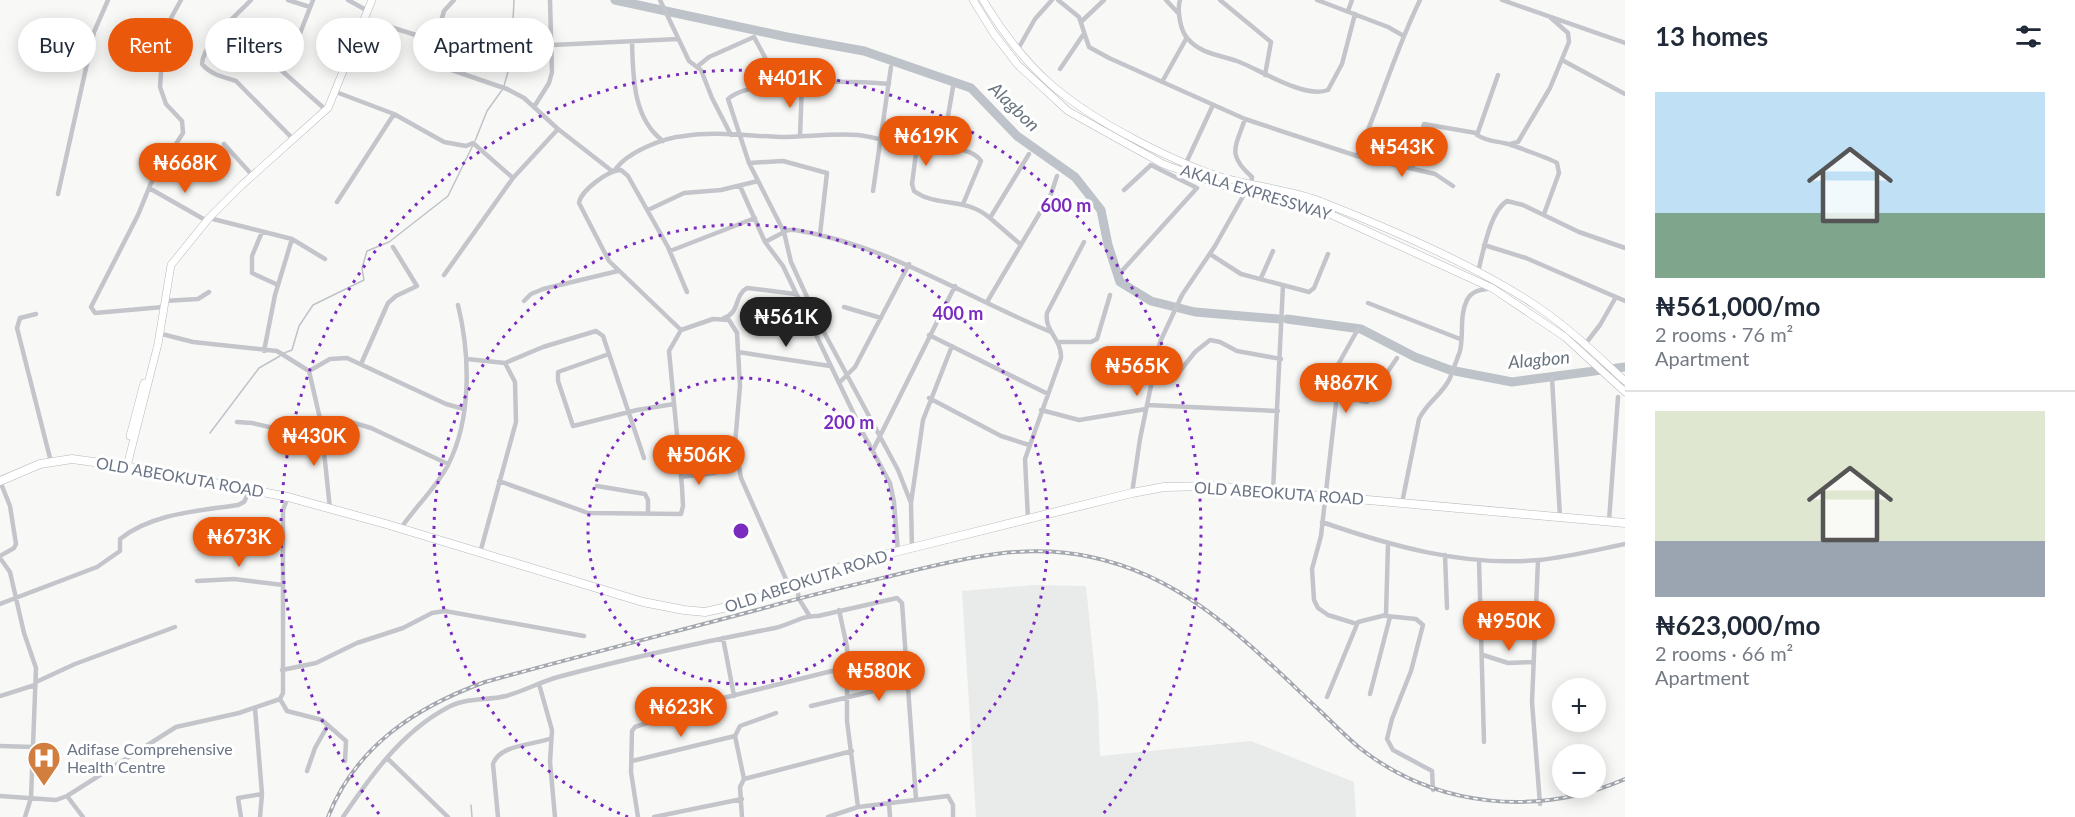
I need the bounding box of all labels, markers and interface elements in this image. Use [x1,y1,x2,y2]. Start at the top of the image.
chip: Buy [18,18,96,72]
chip: Rent [108,18,193,72]
chip: Filters [205,18,304,72]
chip: New [316,18,401,72]
chip: Apartment [413,18,554,72]
text: 13 homes [1655,20,1768,52]
icon: filters [2012,20,2045,53]
pin: ₦401K [748,58,832,109]
text: ₦401K [758,65,822,89]
water label: Alagbon [984,76,1045,136]
pin: ₦619K [884,116,968,167]
text: ₦619K [894,123,958,147]
pin: ₦543K [1360,127,1444,178]
icon: home [1796,131,1904,239]
text: ₦543K [1370,134,1434,158]
pin: ₦668K [143,143,227,194]
text: ₦668K [153,150,217,174]
street label: AKALA EXPRESSWAY [1179,160,1334,223]
text: 600 m [1041,194,1091,216]
text: ₦561,000/mo [1655,290,1820,322]
pin: ₦561K [744,297,828,348]
text: 400 m [933,302,983,324]
text: ₦561K [754,304,818,328]
text: 2 rooms · 76 m² [1655,322,1793,346]
water label: Alagbon [1506,345,1571,373]
pin: ₦565K [1095,346,1179,397]
text: Apartment [1655,346,1749,370]
text: ₦565K [1105,353,1169,377]
pin: ₦867K [1304,363,1388,414]
text: ₦867K [1314,370,1378,394]
text: 200 m [824,411,874,433]
pin: ₦430K [272,416,356,467]
text: ₦430K [282,423,346,447]
pin: ₦506K [657,435,741,486]
text: ₦506K [667,442,731,466]
icon: home [1796,450,1904,558]
street label: OLD ABEOKUTA ROAD [95,452,266,501]
street label: OLD ABEOKUTA ROAD [1193,477,1365,508]
pin: ₦673K [197,517,281,568]
centre of rings [731,521,751,541]
text: ₦673K [207,524,271,548]
street label: OLD ABEOKUTA ROAD [722,545,890,616]
pin: ₦950K [1467,601,1551,652]
text: ₦950K [1477,608,1541,632]
text: ₦623,000/mo [1655,609,1820,641]
text: 2 rooms · 66 m² [1655,641,1793,665]
pin: ₦580K [837,651,921,702]
text: ₦580K [847,658,911,682]
text: Apartment [1655,665,1749,689]
map controls [1552,678,1606,798]
button: + [1552,678,1606,732]
pin: ₦623K [639,687,723,738]
text: ₦623K [649,694,713,718]
place label: Adifase Comprehensive Health Centre [67,739,233,776]
hospital icon: Adifase Comprehensive Health Centre [26,740,62,787]
button: − [1552,744,1606,798]

